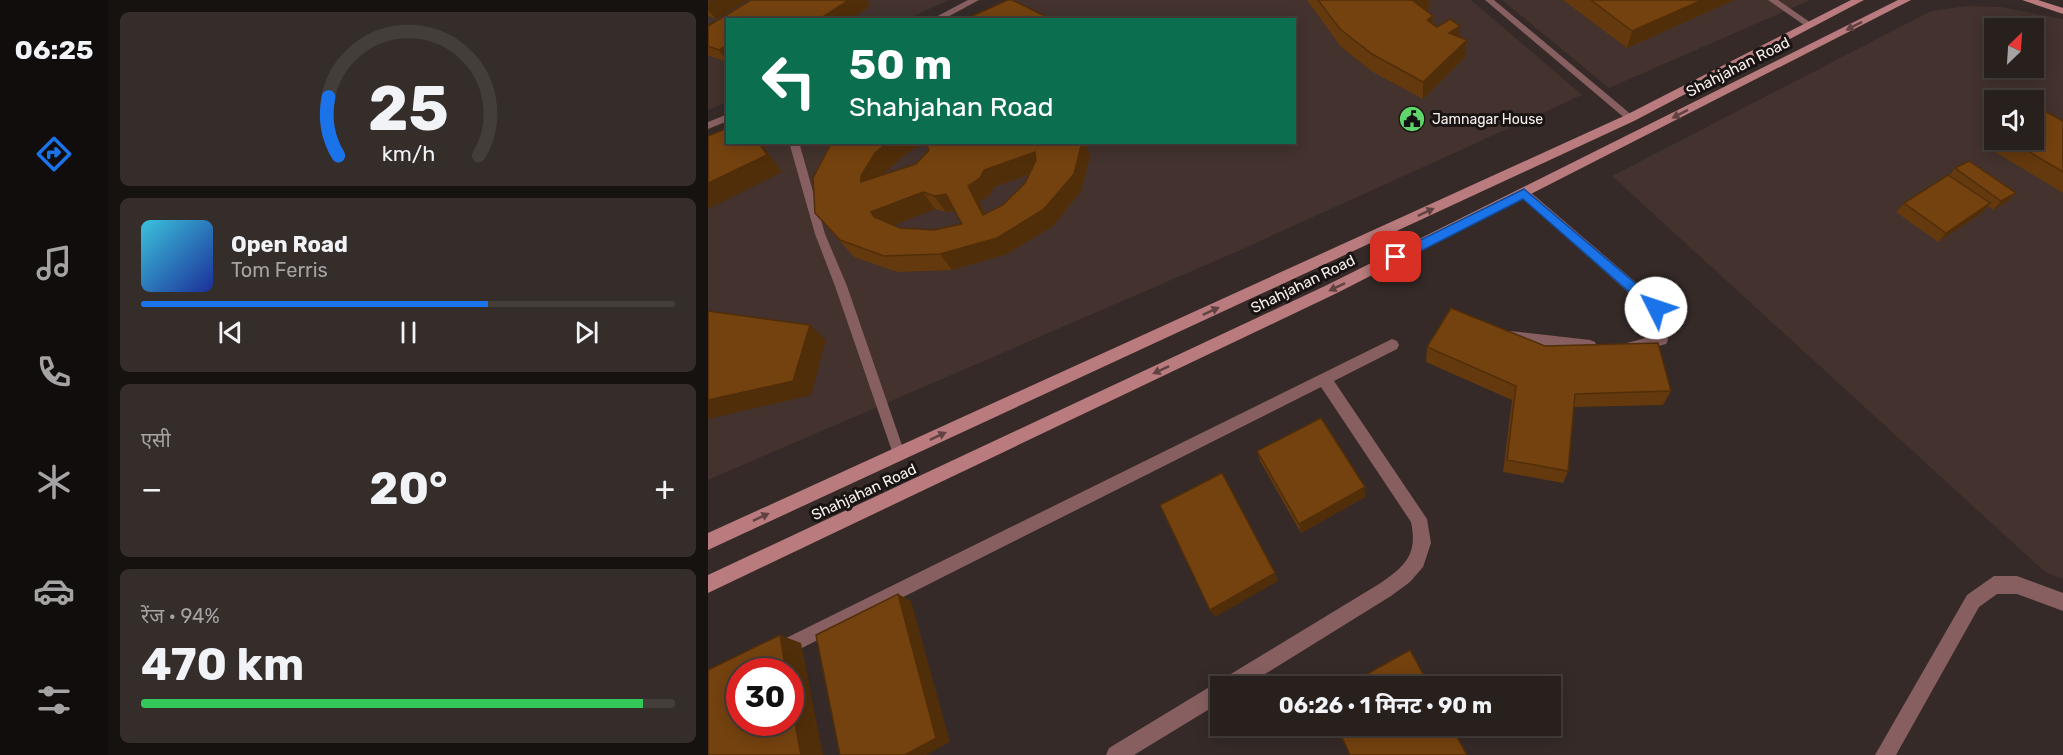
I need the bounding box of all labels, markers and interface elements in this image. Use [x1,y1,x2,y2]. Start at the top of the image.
north arrow [1984,18,2044,78]
map controls [1984,18,2044,150]
one-way arrow [1845,21,1863,31]
street label: Shahjahan Road [1683,33,1793,101]
text: 06:25 [15,34,93,66]
text: 50 m [849,40,952,90]
icon: left [750,42,828,120]
text: 25 [368,72,448,146]
button: sound [1984,90,2044,150]
text: Shahjahan Road [849,91,1054,123]
public building icon: Jamnagar House [1397,104,1427,134]
one-way arrow [1671,109,1689,119]
place label: Jamnagar House [1432,111,1543,128]
icon: directions [33,133,75,175]
text: km/h [381,141,435,166]
one-way arrow [1418,207,1435,216]
text: Open Road [231,231,348,258]
pin [1370,231,1421,282]
icon: arrive [1379,240,1412,273]
icon: music [33,242,75,284]
street label: Shahjahan Road [1248,251,1358,317]
text: Tom Ferris [231,258,328,282]
position arrow [1624,276,1688,340]
one-way arrow [1329,282,1346,292]
one-way arrow [1202,305,1220,315]
icon: previous [214,316,247,349]
icon: pause [392,316,425,349]
icon: next [570,316,603,349]
icon: phone [33,351,75,393]
one-way arrow [1152,366,1169,375]
text: एसी [141,428,171,452]
one-way arrow [930,431,947,440]
street label: Shahjahan Road [809,460,919,524]
icon: climate [33,461,75,503]
text: 20° [369,462,448,515]
text: − [141,469,162,508]
text: + [654,469,675,508]
one-way arrow [753,513,770,522]
icon: car [33,570,75,612]
text: रेंज · 94% [141,604,220,628]
text: 470 km [141,638,304,691]
speed limit sign: 30 [726,658,804,736]
icon: filters [33,679,75,721]
text: 06:26 · 1 मिनट · 90 m [1279,692,1492,719]

